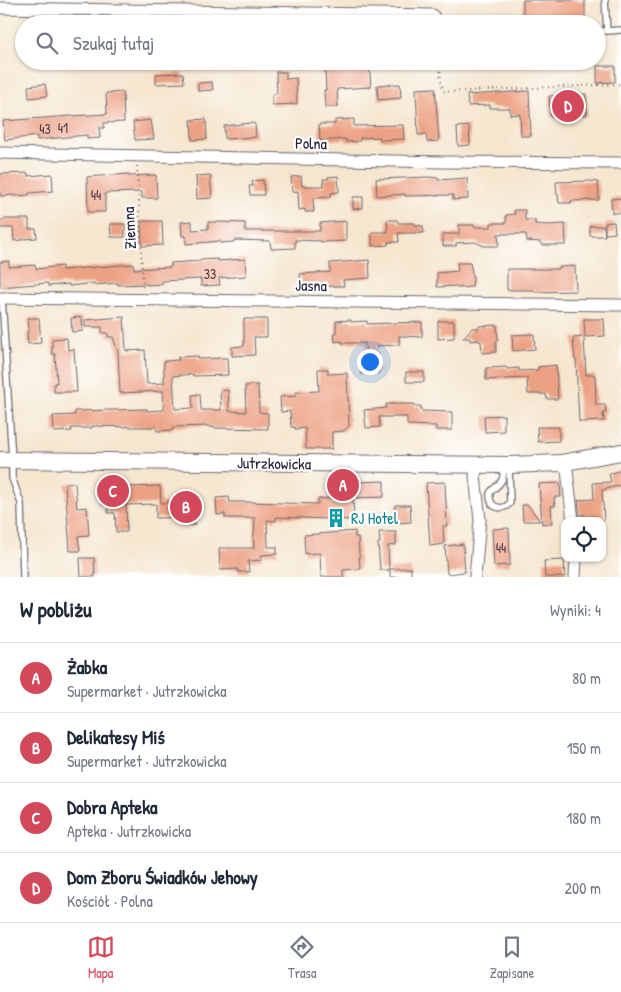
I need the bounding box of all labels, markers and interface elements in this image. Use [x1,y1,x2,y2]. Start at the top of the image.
search box [15,15,606,70]
icon: search [33,29,61,57]
text: Szukaj tutaj [73,30,154,56]
pin: D [552,87,584,125]
house number: 41 [58,118,68,137]
house number: 43 [39,119,51,138]
street label: Polna [295,132,327,154]
house number: 44 [91,185,101,204]
street label: Ziemna [117,206,141,250]
house number: 33 [204,264,216,283]
street label: Jasna [295,274,327,296]
your location [357,349,383,375]
street label: Jutrzkowicka [237,451,311,475]
pin: A [327,466,359,504]
pin: C [97,472,129,510]
pin: B [170,488,202,526]
building icon: RJ Hotel [325,507,347,529]
place label: RJ Hotel [351,507,399,529]
map controls [561,517,606,562]
button: locate [561,517,606,562]
house number: 44 [496,538,506,557]
text: W pobliżu [20,595,92,624]
text: Wyniki: 4 [550,599,601,621]
text: Żabka [67,654,107,680]
text: A [32,667,40,689]
text: 80 m [572,667,601,689]
text: Supermarket · Jutrzkowicka [67,680,227,702]
text: Delikatesy Miś [67,724,165,750]
text: B [32,737,40,759]
text: 150 m [567,737,601,759]
text: Supermarket · Jutrzkowicka [67,750,227,772]
text: Dobra Apteka [67,794,157,820]
text: C [32,807,40,829]
text: 180 m [567,807,601,829]
text: Apteka · Jutrzkowicka [67,820,191,842]
text: Dom Zboru Świadków Jehowy [67,864,258,890]
text: D [32,877,40,899]
text: 200 m [565,877,601,899]
text: Kościół · Polna [67,890,153,912]
tab: Mapa [87,933,115,982]
tab: Trasa [288,933,316,982]
tab: Zapisane [490,933,534,982]

